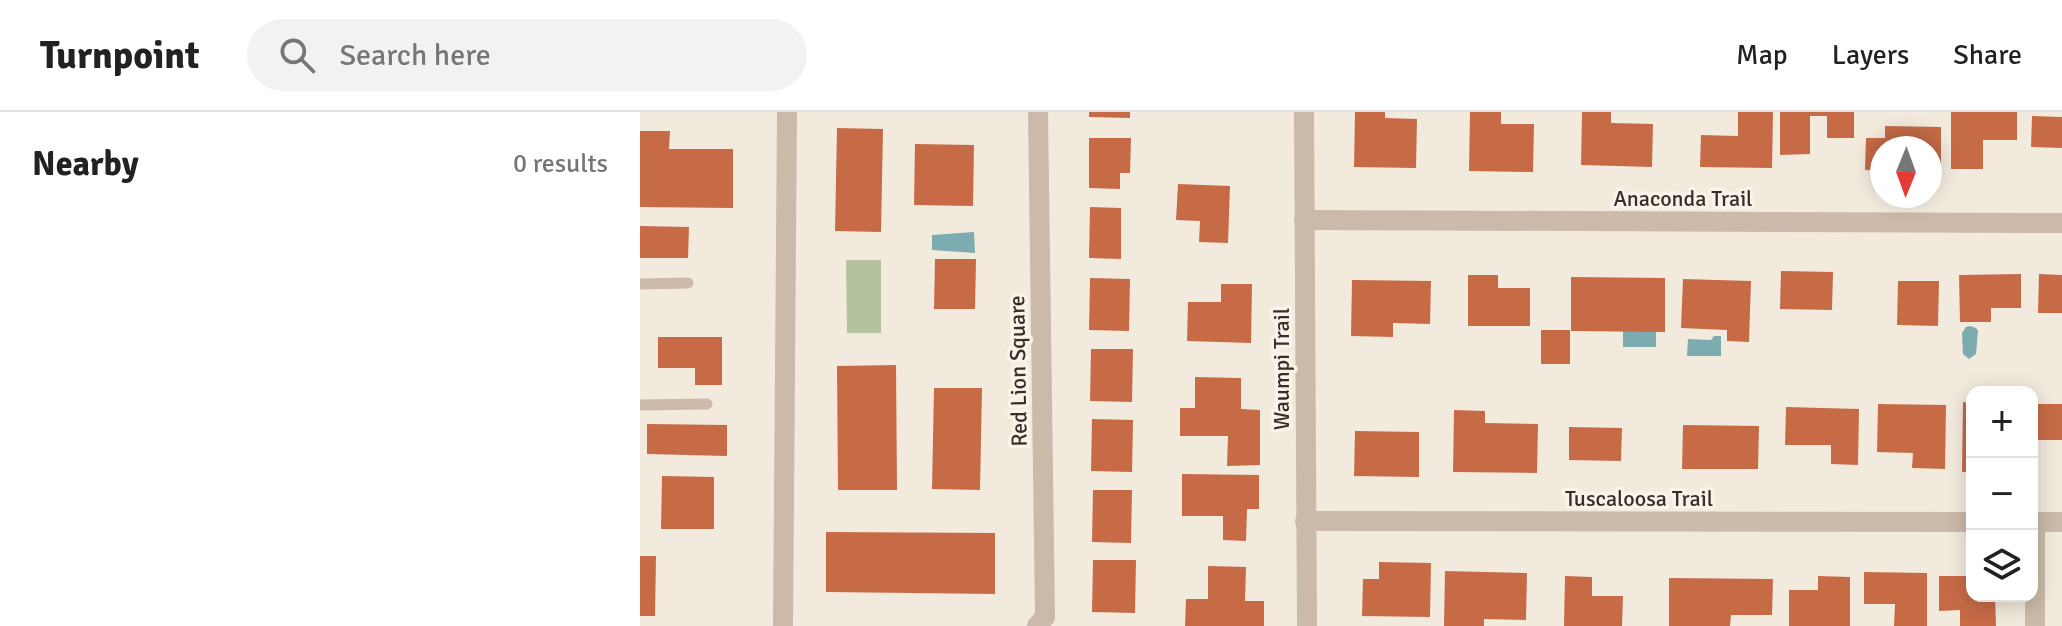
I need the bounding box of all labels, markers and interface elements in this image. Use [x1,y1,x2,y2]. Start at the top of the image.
search box [247,19,807,91]
text: Turnpoint [40,32,199,79]
icon: search [275,33,319,77]
text: Search here [339,37,491,74]
text: Map [1736,38,1788,72]
text: Layers [1832,38,1909,72]
text: Share [1953,38,2022,72]
north arrow [1870,136,1942,208]
text: Nearby [32,143,139,185]
text: 0 results [513,148,608,180]
street label: Anaconda Trail [1613,185,1753,212]
street label: Red Lion Square [1003,295,1033,447]
street label: Waumpi Trail [1268,308,1295,430]
map controls [1966,386,2038,602]
button: + [1966,386,2038,458]
button: − [1966,458,2038,530]
street label: Tuscaloosa Trail [1565,485,1713,512]
button: layers [1966,530,2038,602]

